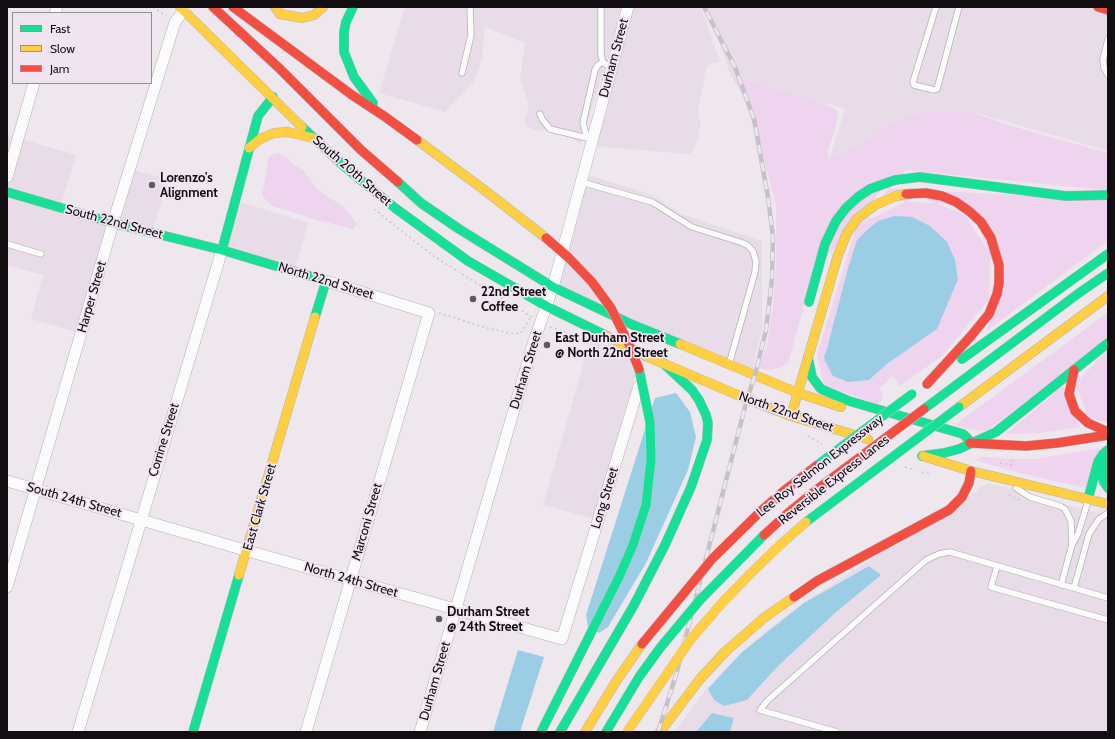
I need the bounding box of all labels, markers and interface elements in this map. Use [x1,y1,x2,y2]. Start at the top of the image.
legend [12,12,152,84]
street label: Durham Street [596,17,632,99]
text: Fast [50,21,70,36]
text: Slow [50,41,75,56]
text: Jam [50,61,69,76]
street label: South 20th Street [309,132,395,210]
place label: Lorenzo's Alignment [160,170,218,201]
marker: Lorenzo's Alignment [147,180,157,190]
street label: South 22nd Street [64,201,164,243]
street label: Harper Street [74,259,110,335]
street label: North 22nd Street [276,259,376,303]
place label: 22nd Street Coffee [481,284,546,315]
marker: 22nd Street Coffee [468,294,478,304]
street label: Durham Street [507,329,545,411]
place label: East Durham Street @ North 22nd Street [555,330,668,361]
marker: East Durham Street @ North 22nd Street [542,340,552,350]
street label: North 22nd Street [737,389,835,435]
street label: Corrine Street [145,401,183,479]
street label: Lee Roy Selmon Expressway [753,412,887,520]
street label: Reversible Express Lanes [776,432,892,528]
street label: East Clark Street [240,462,280,552]
street label: Long Street [588,465,622,531]
street label: South 24th Street [25,479,123,521]
street label: Marconi Street [348,481,386,563]
street label: North 24th Street [302,559,400,601]
place label: Durham Street @ 24th Street [447,604,529,635]
marker: Durham Street @ 24th Street [434,614,444,624]
street label: Durham Street [416,640,454,722]

